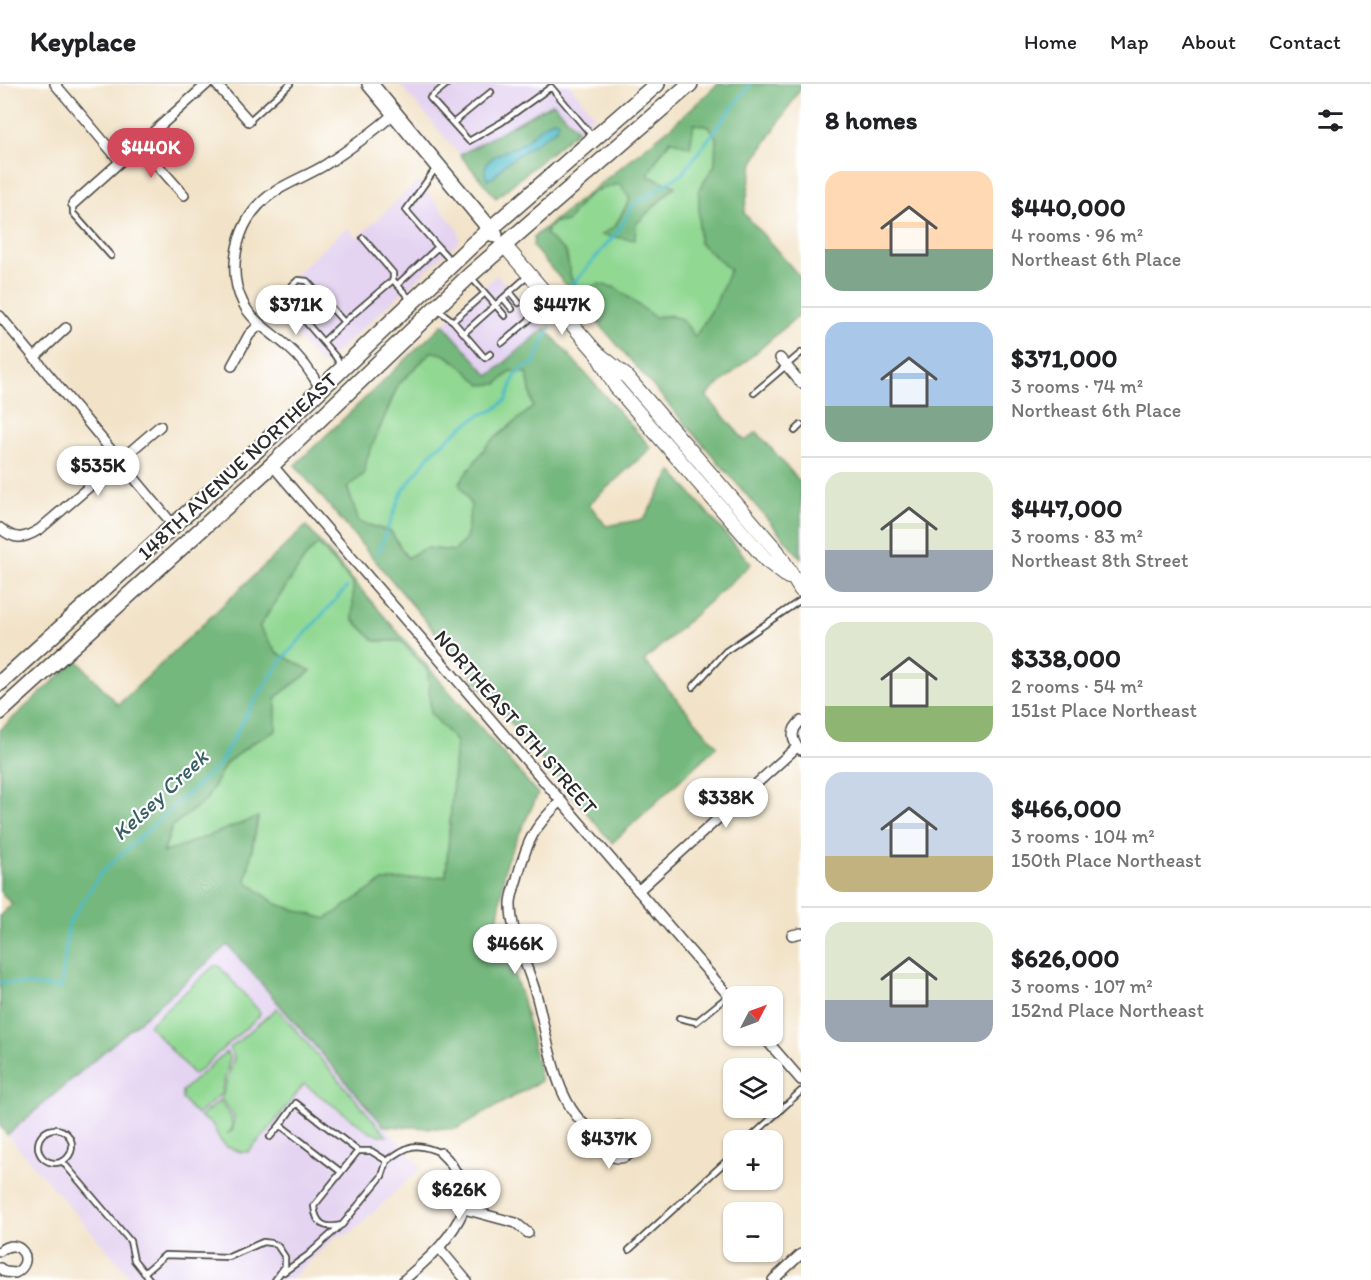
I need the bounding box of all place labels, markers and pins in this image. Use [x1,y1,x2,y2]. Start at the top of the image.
pin: $440K [109,128,193,179]
pin: $371K [254,285,338,336]
pin: $447K [520,285,604,336]
pin: $535K [56,446,140,497]
pin: $338K [684,778,768,829]
pin: $466K [473,924,557,975]
pin: $437K [567,1119,651,1170]
pin: $626K [417,1170,501,1221]

